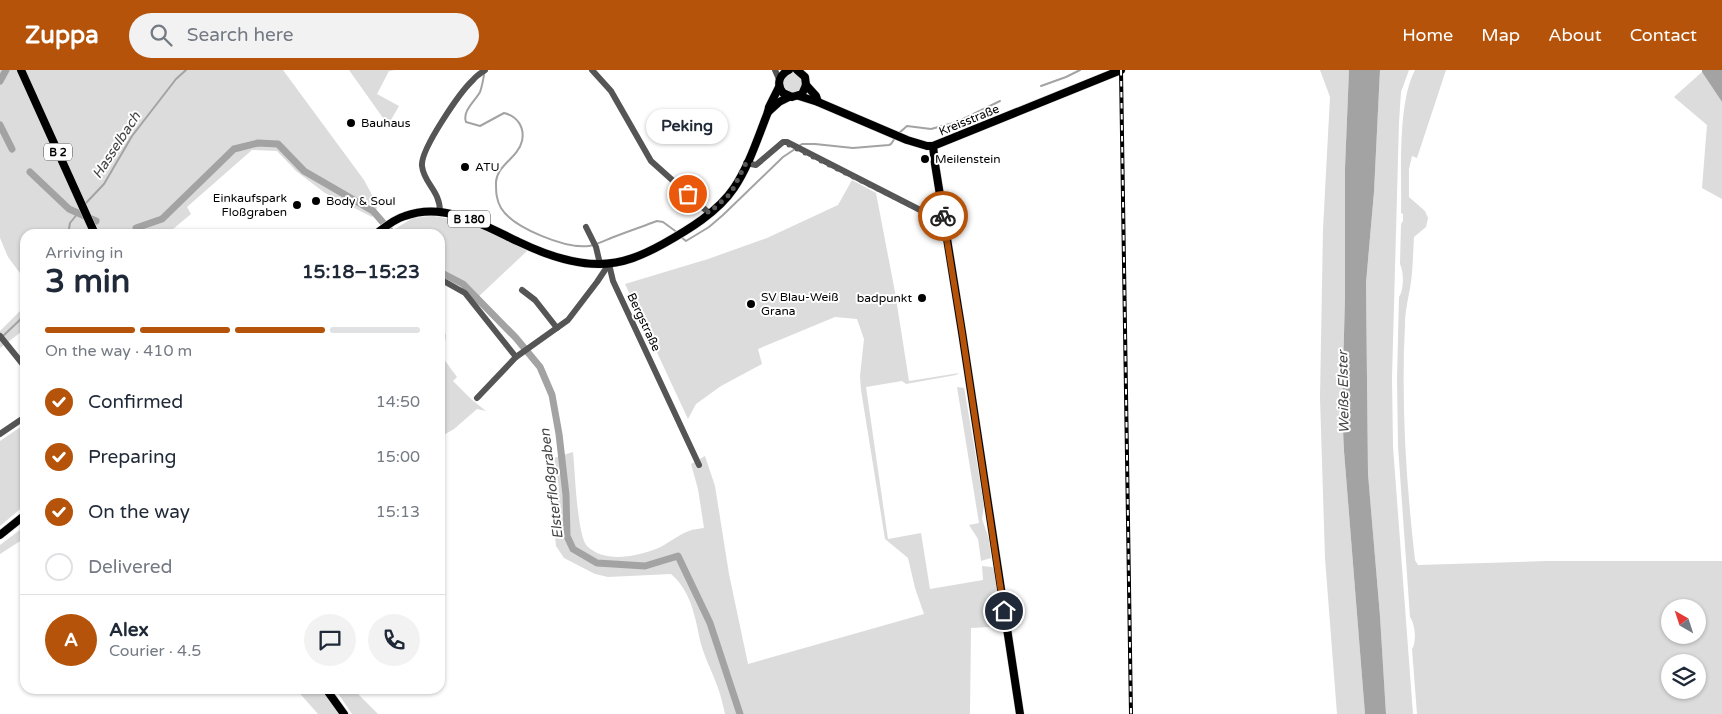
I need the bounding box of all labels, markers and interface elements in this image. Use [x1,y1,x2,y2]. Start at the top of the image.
search box [129,13,479,58]
text: Zuppa [25,21,99,50]
icon: search [147,21,175,49]
text: Search here [187,24,294,46]
text: Home [1402,24,1453,46]
text: Map [1481,24,1520,46]
text: About [1548,24,1602,46]
text: Contact [1630,24,1697,46]
street label: Kreisstraße [937,101,1001,138]
water label: Hasselbach [89,108,144,182]
callout: Peking [647,109,729,144]
place label: Bauhaus [361,116,411,130]
text: Peking [661,116,713,136]
marker: Bauhaus [345,117,357,129]
road number: B 2 [44,144,72,160]
place label: Meilenstein [935,152,1001,166]
marker: Meilenstein [919,153,931,165]
place label: ATU [475,160,500,174]
marker: ATU [459,161,471,173]
pin [667,173,709,215]
icon: bag [674,180,702,208]
place label: Einkaufspark Floßgraben [213,191,287,219]
courier [918,191,968,241]
place label: Body & Soul [326,194,396,208]
marker: Body & Soul [310,195,322,207]
marker: Einkaufspark Floßgraben [291,199,303,211]
icon: bike [929,202,957,230]
road number: B 180 [448,210,490,228]
text: Arriving in [45,243,123,263]
text: 15:18–15:23 [302,261,420,283]
text: 3 min [45,263,130,301]
place label: SV Blau-Weiß Grana [761,290,839,318]
street label: Bergstraße [624,291,664,354]
place label: badpunkt [857,291,912,305]
marker: badpunkt [916,292,928,304]
marker: SV Blau-Weiß Grana [745,298,757,310]
text: On the way · 410 m [45,341,192,361]
water label: Weiße Elster [1334,349,1353,433]
icon: check [45,388,73,416]
text: Confirmed [88,391,183,413]
text: 14:50 [376,392,420,412]
water label: Elsterfloßgraben [536,427,567,540]
icon: check [45,443,73,471]
text: Preparing [88,446,177,468]
text: 15:00 [376,447,420,467]
icon: check [45,498,73,526]
text: On the way [88,501,190,523]
text: 15:13 [376,502,420,522]
text: Delivered [88,556,173,578]
pin [983,590,1025,632]
icon: home [990,597,1018,625]
north arrow [1661,599,1706,644]
map controls [1661,599,1706,699]
button: chat [304,614,356,666]
button: phone [368,614,420,666]
text: Alex [109,619,149,641]
text: A [64,629,78,651]
text: Courier · 4.5 [109,641,201,661]
button: layers [1661,654,1706,699]

